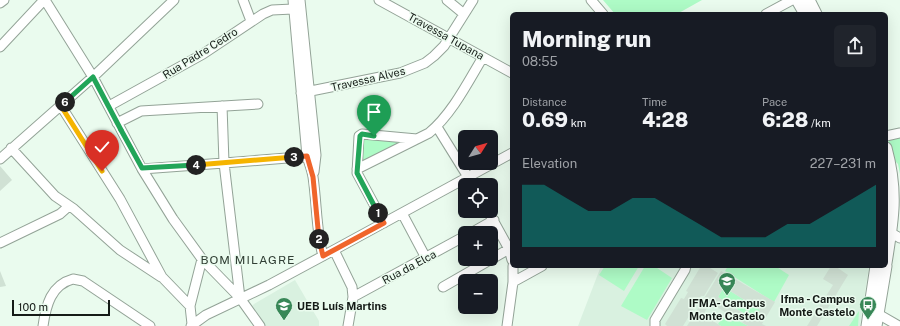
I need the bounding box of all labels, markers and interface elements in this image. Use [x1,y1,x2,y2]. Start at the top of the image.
street label: Travessa Tupana [406,10,486,62]
street label: Rua Padre Cedro [160,25,240,81]
button: share [834,25,876,67]
text: Morning run [522,26,651,52]
text: 08:55 [522,54,558,69]
street label: Travessa Alves [330,65,407,93]
pin: 6 [55,92,75,112]
pin [357,95,391,136]
text: 6 [61,96,69,108]
text: Distance [522,96,567,108]
text: Time [642,96,667,108]
text: Pace [762,96,787,108]
icon: arrive [363,101,385,123]
text: 0.69 [522,108,568,132]
text: 4:28 [642,108,688,132]
text: 6:28 [762,108,808,132]
text: km [568,117,586,129]
text: /km [808,117,831,129]
pin [85,130,119,171]
north arrow [458,130,498,170]
map controls [458,130,498,314]
icon: check [91,136,113,158]
pin: 3 [284,147,304,167]
text: 3 [290,151,298,163]
pin: 4 [186,155,206,175]
text: Elevation [522,156,577,171]
text: 227–231 m [810,156,876,171]
text: 4 [192,159,200,171]
button: locate [458,178,498,218]
pin: 1 [368,203,388,223]
text: 1 [376,207,380,219]
button: + [458,226,498,266]
pin: 2 [309,229,329,249]
text: 2 [316,233,323,245]
street label: Rua da Elca [380,248,438,286]
district label: BOM MILAGRE [201,253,295,267]
school or university icon: IFMA- Campus Monte Castelo [717,271,737,296]
button: − [458,274,498,314]
place label: Ifma - Campus Monte Castelo [779,293,855,318]
bus stop icon: Ifma - Campus Monte Castelo [858,295,878,320]
school or university icon: UEB Luís Martins [274,296,294,321]
place label: IFMA- Campus Monte Castelo [689,297,766,322]
scale bar [12,298,110,317]
place label: UEB Luís Martins [297,300,387,312]
text: 100 m [18,301,48,313]

